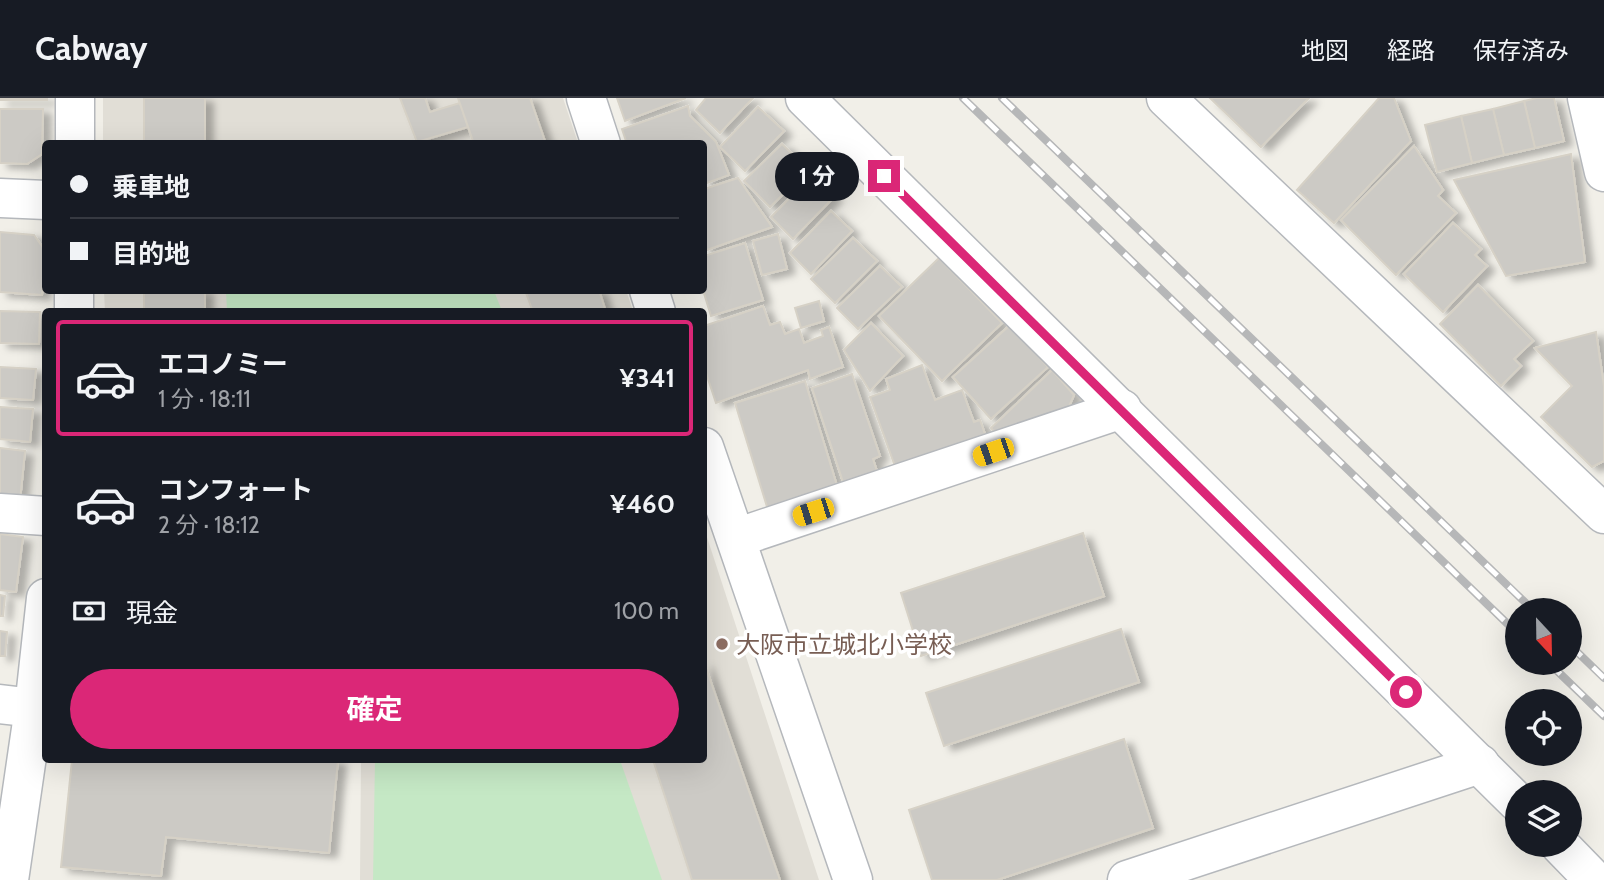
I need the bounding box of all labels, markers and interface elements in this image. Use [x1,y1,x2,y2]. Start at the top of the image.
text: Cabway [35,28,147,68]
text: 地図 [1301,36,1349,65]
text: 経路 [1387,36,1435,65]
text: 保存済み [1473,36,1569,65]
callout: 1 分 [776,152,860,200]
route end [868,160,900,192]
text: 1 分 [799,162,835,190]
text: 乗車地 [112,171,190,203]
text: 目的地 [112,238,190,270]
icon: car [74,347,137,410]
text: エコノミー [158,348,288,380]
text: ¥341 [620,362,675,394]
text: 1 分 · 18:11 [158,385,251,413]
car [970,435,1017,469]
icon: car [74,473,137,536]
text: コンフォート [158,474,313,506]
text: ¥460 [610,488,675,520]
car [790,496,837,528]
text: 2 分 · 18:12 [158,511,260,539]
icon: cash [70,592,108,630]
text: 現金 [126,597,178,629]
text: 100 m [614,597,679,625]
north arrow [1505,598,1582,676]
map controls [1505,598,1582,857]
place label: 大阪市立城北小学校 [736,630,952,659]
marker: 大阪市立城北小学校 [714,636,730,652]
button: 確定 [70,669,679,749]
route start [1390,676,1422,708]
button: locate [1505,689,1582,766]
button: layers [1505,780,1582,857]

